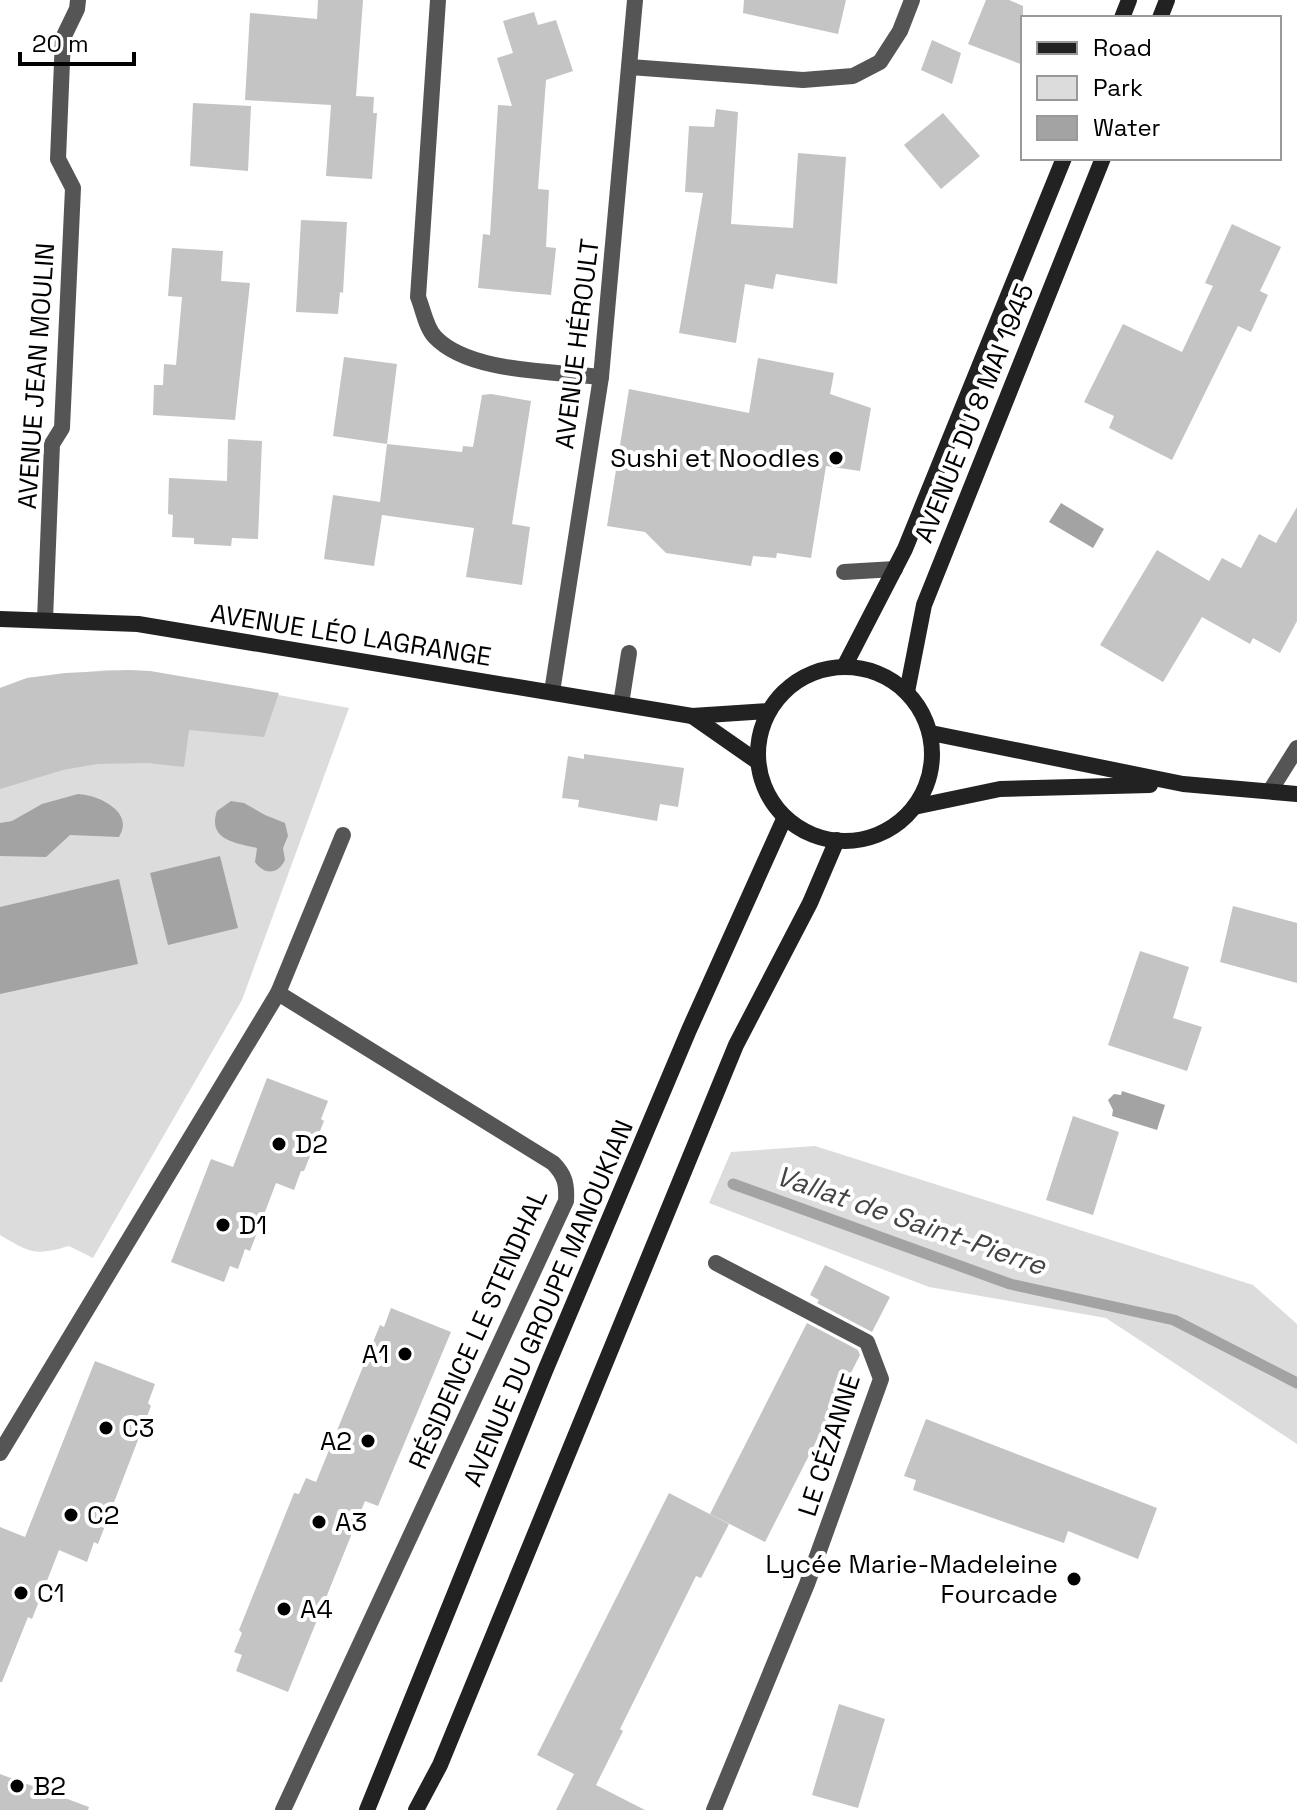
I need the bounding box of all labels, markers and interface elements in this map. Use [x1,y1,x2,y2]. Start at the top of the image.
scale bar [20,16,134,66]
legend [1021,16,1281,160]
text: 20 m [32,28,89,59]
text: Road [1093,32,1152,63]
text: Park [1093,72,1143,103]
text: Water [1093,112,1161,143]
street label: AVENUE HÉROULT [547,237,607,451]
street label: AVENUE JEAN MOULIN [10,242,62,510]
street label: AVENUE DU 8 MAI 1945 [906,279,1042,547]
place label: Sushi et Noodles [610,441,820,475]
marker: Sushi et Noodles [827,449,845,467]
street label: AVENUE LÉO LAGRANGE [208,596,494,674]
street label: AVENUE DU GROUPE MANOUKIAN [455,1115,641,1491]
place label: D2 [295,1127,328,1161]
marker: D2 [270,1135,288,1153]
water label: Vallat de Saint-Pierre [771,1157,1052,1284]
street label: RÉSIDENCE LE STENDHAL [401,1184,555,1474]
place label: D1 [239,1208,267,1242]
marker: D1 [214,1216,232,1234]
place label: A1 [362,1337,389,1371]
marker: A1 [396,1345,414,1363]
street label: LE CÉZANNE [790,1370,868,1520]
place label: C3 [122,1411,154,1445]
marker: C3 [97,1419,115,1437]
place label: A2 [320,1424,352,1458]
marker: A2 [359,1432,377,1450]
place label: C2 [87,1498,119,1532]
place label: A3 [335,1505,367,1539]
marker: C2 [62,1506,80,1524]
marker: A3 [310,1513,328,1531]
place label: Lycée Marie-Madeleine Fourcade [765,1547,1058,1611]
marker: Lycée Marie-Madeleine Fourcade [1065,1570,1083,1588]
place label: C1 [37,1576,65,1610]
marker: C1 [12,1584,30,1602]
place label: A4 [300,1592,333,1626]
marker: A4 [275,1600,293,1618]
place label: B2 [33,1769,66,1803]
marker: B2 [8,1777,26,1795]

